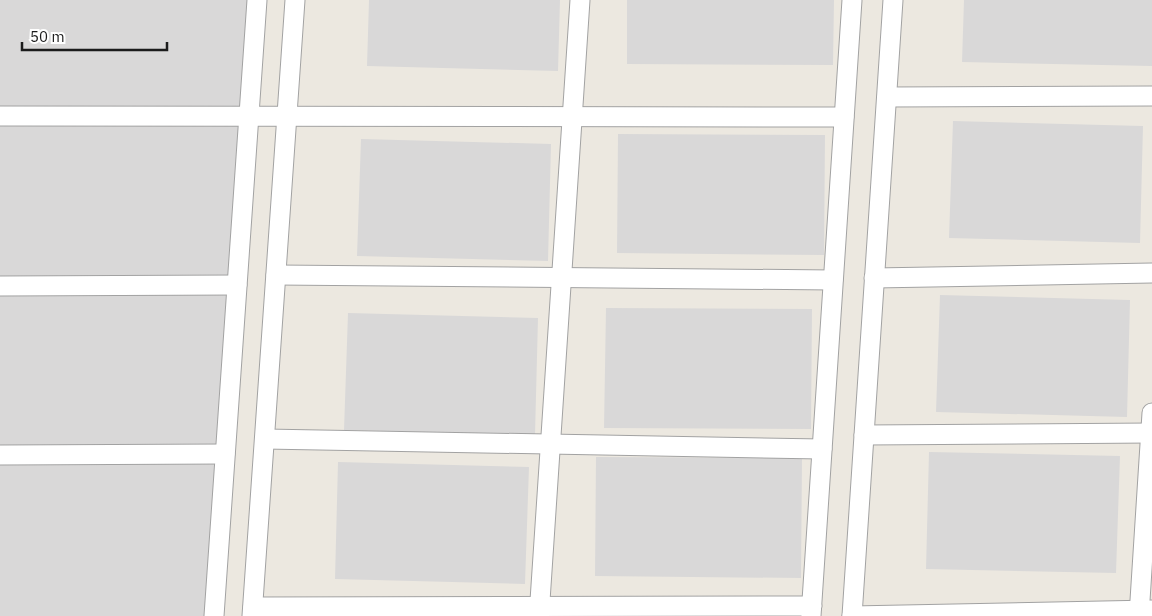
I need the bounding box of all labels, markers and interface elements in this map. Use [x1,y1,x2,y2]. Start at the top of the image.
scale bar [22,20,168,52]
text: 50 m [30,27,65,46]

